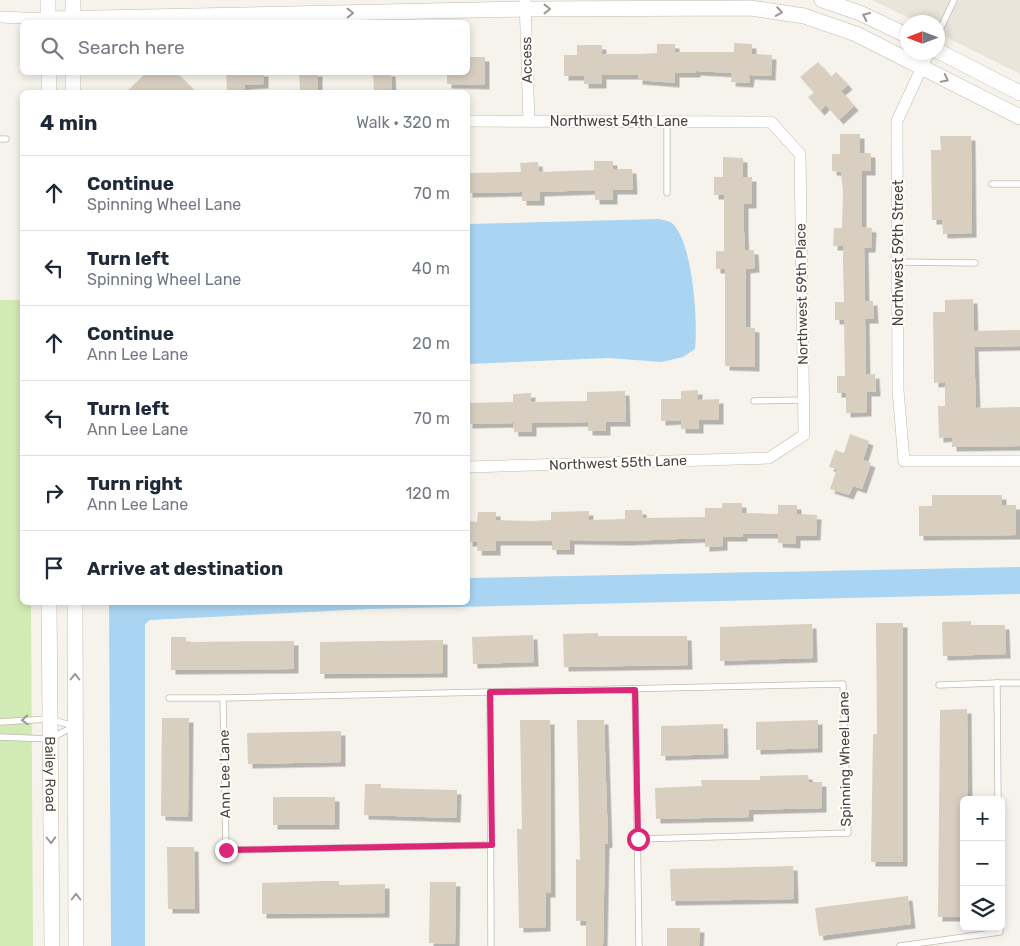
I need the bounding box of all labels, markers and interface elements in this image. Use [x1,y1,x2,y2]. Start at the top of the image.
one-way arrow [544,4,551,14]
one-way arrow [775,7,783,17]
one-way arrow [346,8,354,18]
one-way arrow [862,12,871,22]
north arrow [900,15,945,60]
search box [20,20,470,75]
icon: search [38,34,66,62]
text: Search here [78,36,185,59]
street label: Access [518,36,536,84]
one-way arrow [940,73,949,83]
text: 4 min [40,110,98,135]
text: Walk · 320 m [356,113,450,132]
street label: Northwest 54th Lane [550,113,688,130]
text: Continue [87,172,174,195]
icon: ahead [40,179,68,207]
street label: Northwest 59th Street [890,179,907,326]
text: 70 m [413,184,450,203]
text: Spinning Wheel Lane [87,195,241,214]
street label: Northwest 59th Place [792,223,812,365]
text: Turn left [87,247,169,270]
icon: left [40,254,68,282]
text: 40 m [412,259,450,278]
text: Spinning Wheel Lane [87,270,241,289]
text: Continue [87,322,174,345]
icon: ahead [40,329,68,357]
text: 20 m [412,334,450,353]
text: Ann Lee Lane [87,345,188,364]
text: Turn left [87,397,169,420]
icon: left [40,404,68,432]
text: 70 m [413,409,450,428]
text: Ann Lee Lane [87,420,188,439]
street label: Northwest 55th Lane [549,452,687,474]
text: Turn right [87,472,182,495]
icon: right [40,479,68,507]
text: 120 m [405,484,450,503]
text: Ann Lee Lane [87,495,188,514]
icon: arrive [40,554,68,582]
text: Arrive at destination [87,557,283,580]
one-way arrow [70,673,80,681]
street label: Spinning Wheel Lane [835,691,855,827]
one-way arrow [20,715,28,726]
street label: Ann Lee Lane [216,729,234,818]
street label: Bailey Road [42,736,59,812]
map controls [960,796,1005,931]
button: + [960,796,1005,841]
route start [627,828,650,851]
one-way arrow [46,836,56,844]
route end [215,839,238,862]
button: − [960,841,1005,886]
button: layers [960,886,1005,931]
one-way arrow [71,893,81,901]

